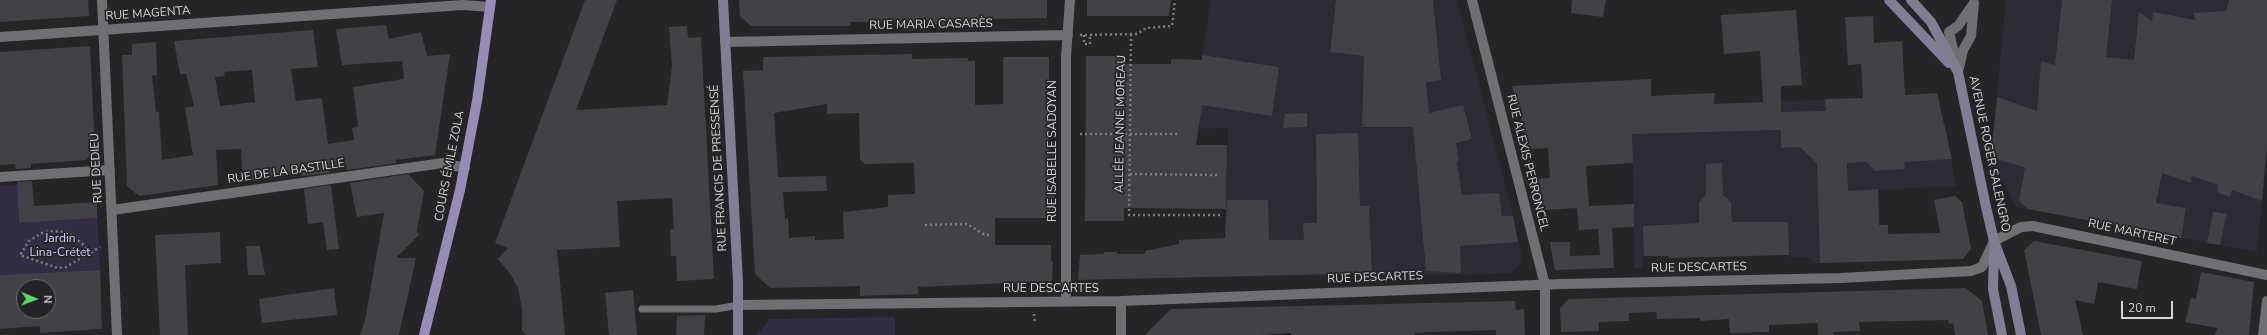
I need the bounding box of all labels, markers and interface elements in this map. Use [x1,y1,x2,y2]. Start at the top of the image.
street label: RUE MAGENTA [105,4,191,24]
street label: RUE MARIA CASARÈS [869,17,993,33]
street label: ALLÉE JEANNE MOREAU [1113,55,1129,193]
street label: AVENUE ROGER SALENGRO [1965,75,2013,233]
street label: RUE ISABELLE SADOYAN [1046,80,1060,222]
street label: RUE FRANCIS DE PRESSENSÉ [707,84,731,252]
street label: RUE ALEXIS PERRONCEL [1503,93,1551,233]
street label: COURS ÉMILE ZOLA [432,110,468,222]
street label: RUE DEDIEU [88,132,106,204]
street label: RUE DE LA BASTILLE [226,157,346,187]
street label: RUE MARTERET [2087,217,2177,249]
park label: Jardin Lina-Crétet [30,232,90,260]
street label: RUE DESCARTES [1651,260,1747,276]
street label: RUE DESCARTES [1327,269,1423,287]
north arrow [16,279,56,319]
street label: RUE DESCARTES [1003,282,1099,296]
scale bar [2123,293,2175,319]
text: N [40,295,55,303]
text: 20 m [2128,300,2156,316]

